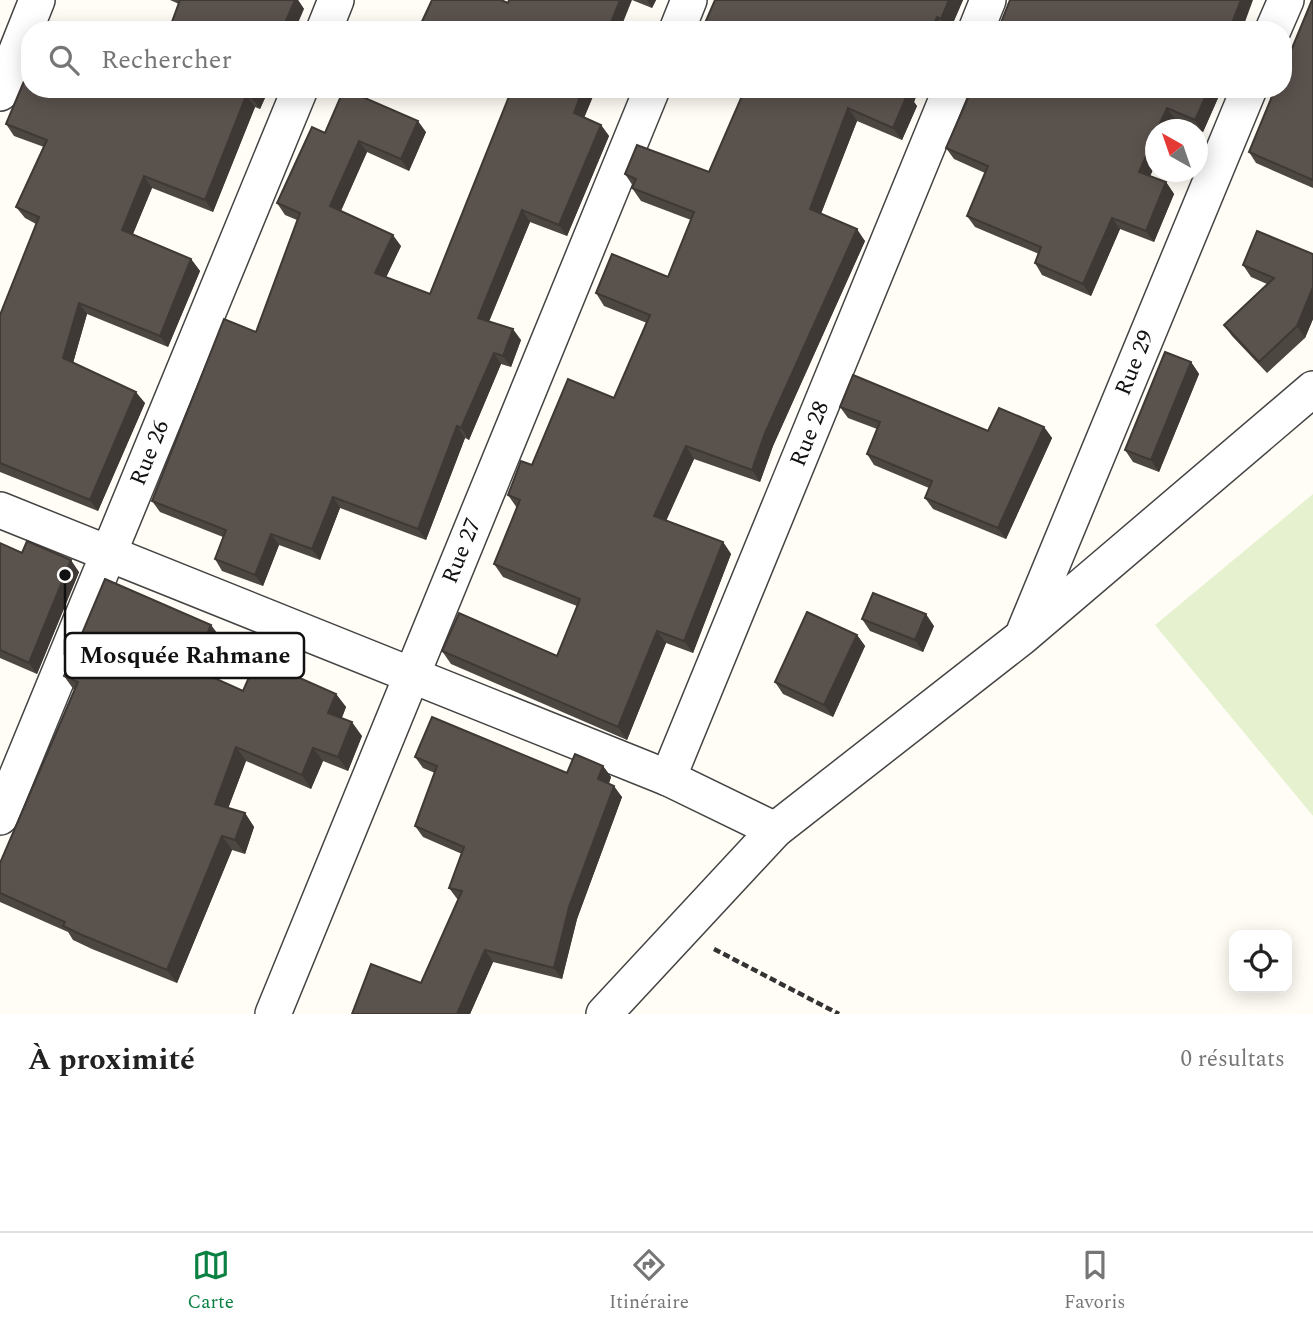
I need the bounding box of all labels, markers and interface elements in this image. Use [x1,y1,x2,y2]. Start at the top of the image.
search box [21,21,1292,98]
text: Rechercher [101,40,232,80]
icon: search [45,41,83,79]
north arrow [1145,119,1208,182]
street label: Rue 29 [1106,325,1164,401]
street label: Rue 28 [781,396,839,472]
street label: Rue 26 [121,415,179,491]
street label: Rue 27 [433,513,491,589]
callout: Mosquée Rahmane [65,633,304,678]
text: Mosquée Rahmane [79,638,291,674]
map controls [1229,930,1292,993]
button: locate [1229,930,1292,993]
text: À proximité [28,1037,195,1083]
text: 0 résultats [1180,1042,1285,1077]
tab: Carte [187,1246,234,1317]
tab: Itinéraire [609,1246,689,1317]
tab: Favoris [1064,1246,1126,1317]

